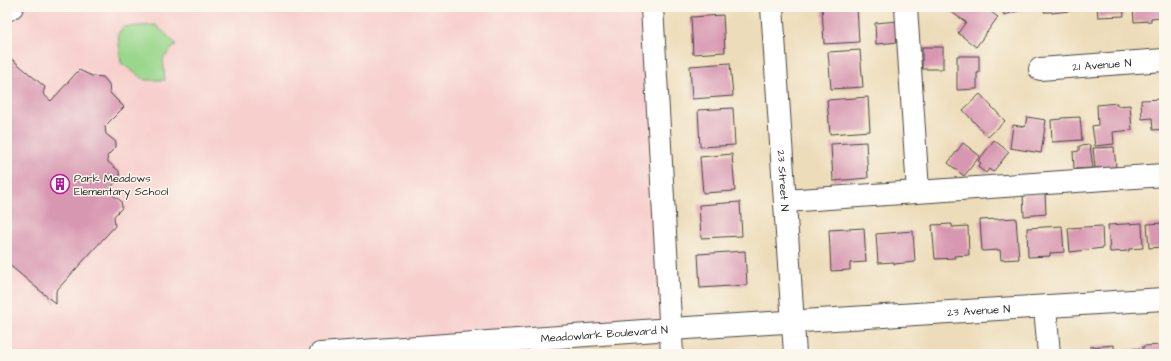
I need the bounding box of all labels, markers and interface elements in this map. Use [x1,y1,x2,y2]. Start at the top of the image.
street label: 21 Avenue N [1072,55,1132,74]
street label: 23 Street N [774,149,793,212]
place label: Park Meadows Elementary School [74,171,169,200]
building icon: Park Meadows Elementary School [49,173,71,195]
street label: 23 Avenue N [946,301,1011,320]
street label: Meadowlark Boulevard N [540,322,669,346]

